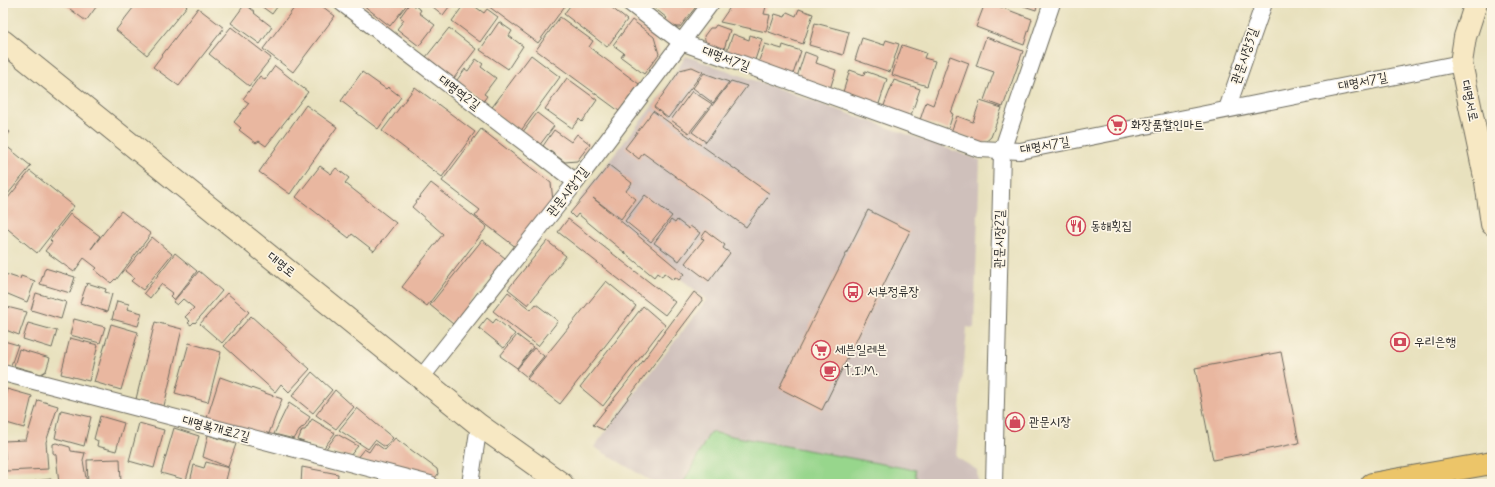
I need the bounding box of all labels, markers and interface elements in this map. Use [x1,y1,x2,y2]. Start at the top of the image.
street label: 관문시장3길 [1227,26,1263,86]
street label: 대명서7길 [700,43,752,75]
street label: 대명서7길 [1337,69,1389,95]
street label: 대명역2길 [435,72,483,114]
street label: 대명서로 [1456,79,1482,123]
supermarket icon: 화장품할인마트 [1106,114,1128,136]
place label: 화장품할인마트 [1131,117,1204,134]
street label: 대명서7길 [1019,133,1071,159]
street label: 관문시장1길 [543,164,593,220]
street label: 관문시장2길 [991,210,1009,268]
restaurant icon: 동해횟집 [1065,215,1087,237]
place label: 동해횟집 [1090,218,1132,235]
street label: 대명로 [263,249,299,281]
bus stop icon: 서부정류장 [842,281,864,303]
place label: 서부정류장 [867,284,919,301]
bank icon: 우리은행 [1389,331,1411,353]
place label: 우리은행 [1414,334,1456,351]
supermarket icon: 세븐일레븐 [810,339,832,361]
place label: 세븐일레븐 [835,342,887,359]
cafe icon: T.I.M. [819,360,841,382]
place label: T.I.M. [844,363,878,380]
shop icon: 관문시장 [1004,411,1026,433]
street label: 대명복개로2길 [180,412,252,446]
place label: 관문시장 [1029,414,1071,431]

